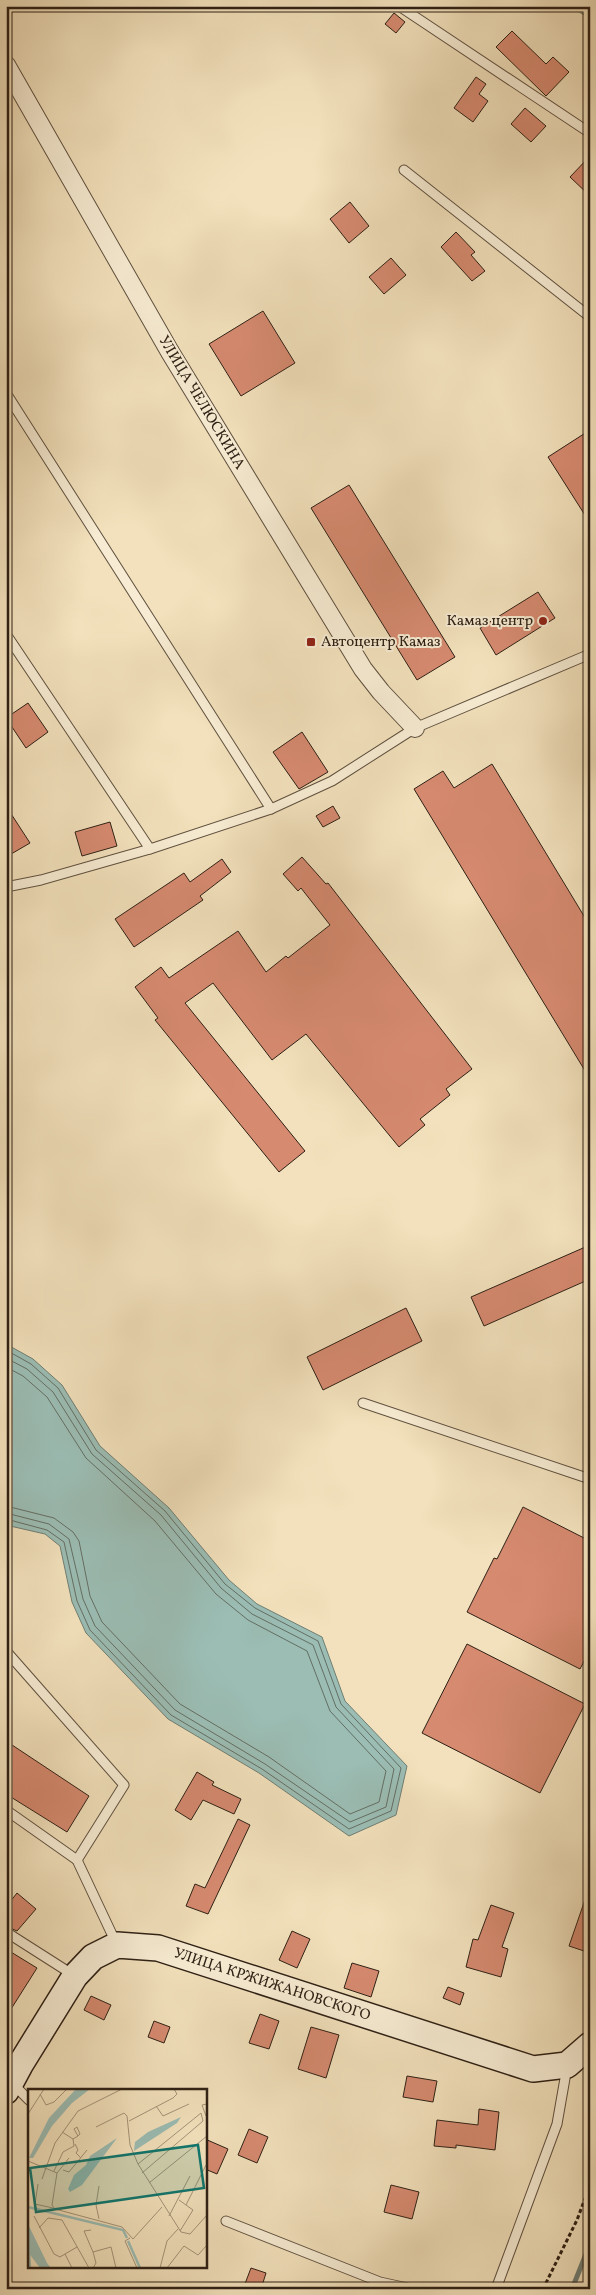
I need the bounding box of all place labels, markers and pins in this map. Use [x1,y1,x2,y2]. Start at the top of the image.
place label: Камаз центр [447,611,533,632]
marker: Камаз центр [537,615,549,627]
place label: Автоцентр Камаз [321,632,441,653]
marker: Автоцентр Камаз [305,636,317,648]

